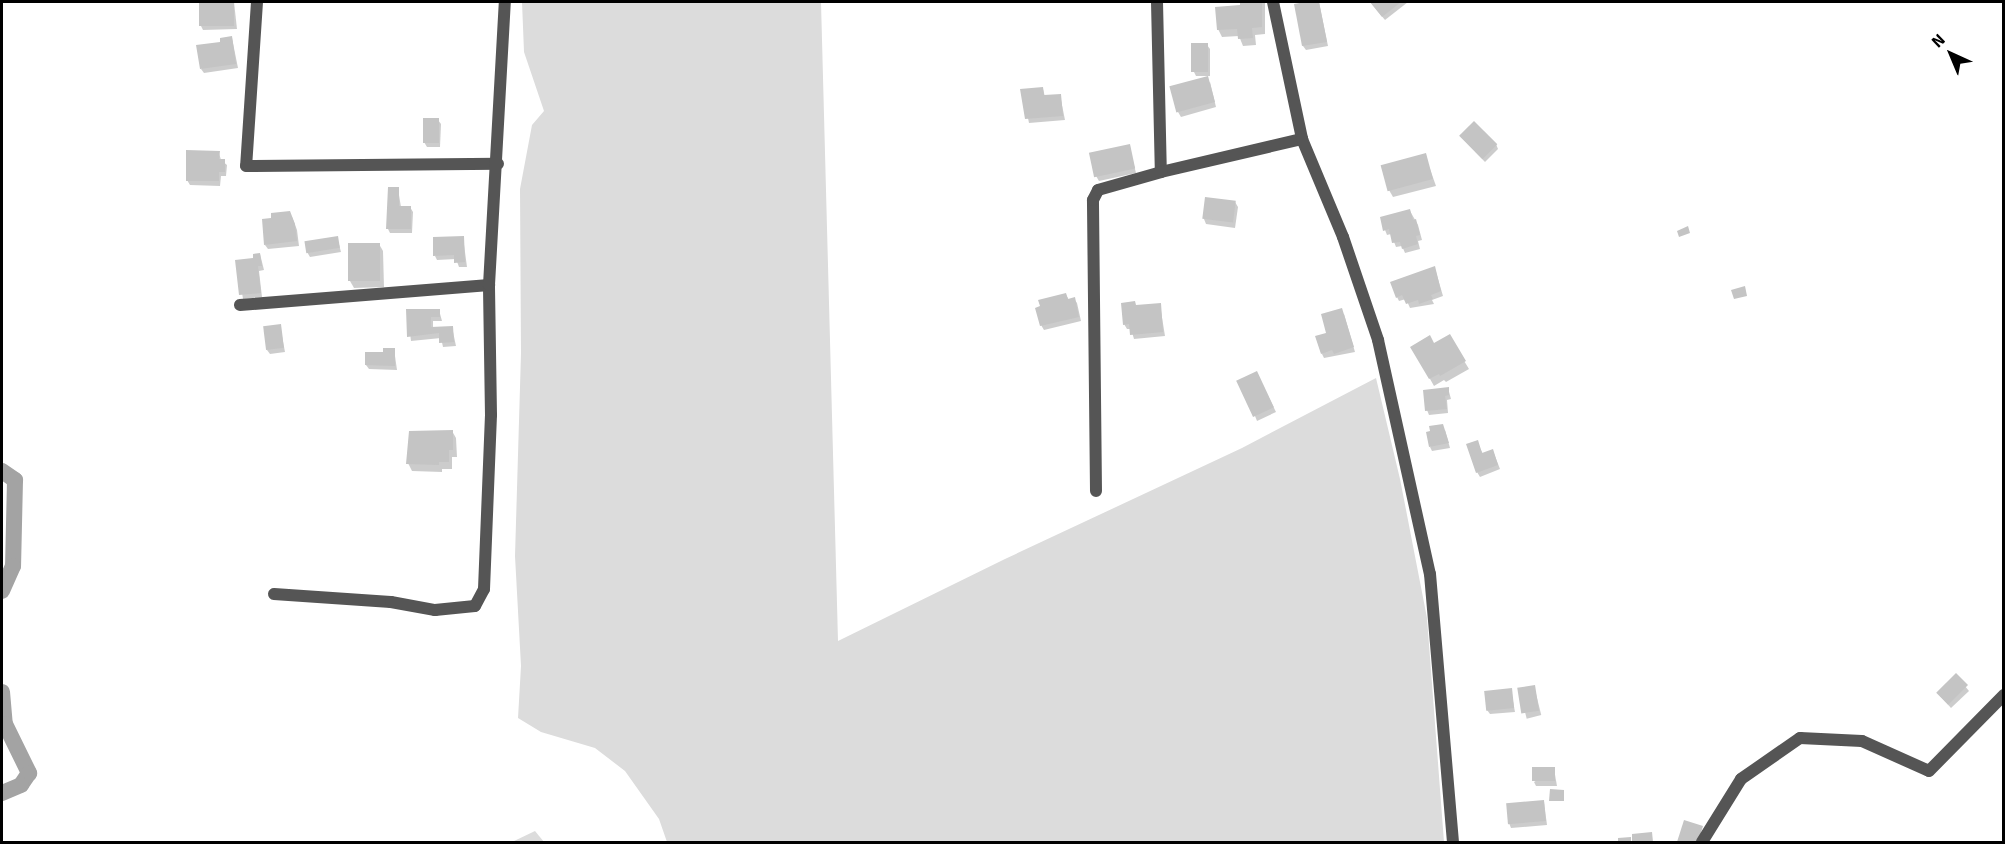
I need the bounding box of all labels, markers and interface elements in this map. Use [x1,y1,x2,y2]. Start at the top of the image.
north arrow [1921,24,1981,84]
text: N [1928,30,1949,52]

